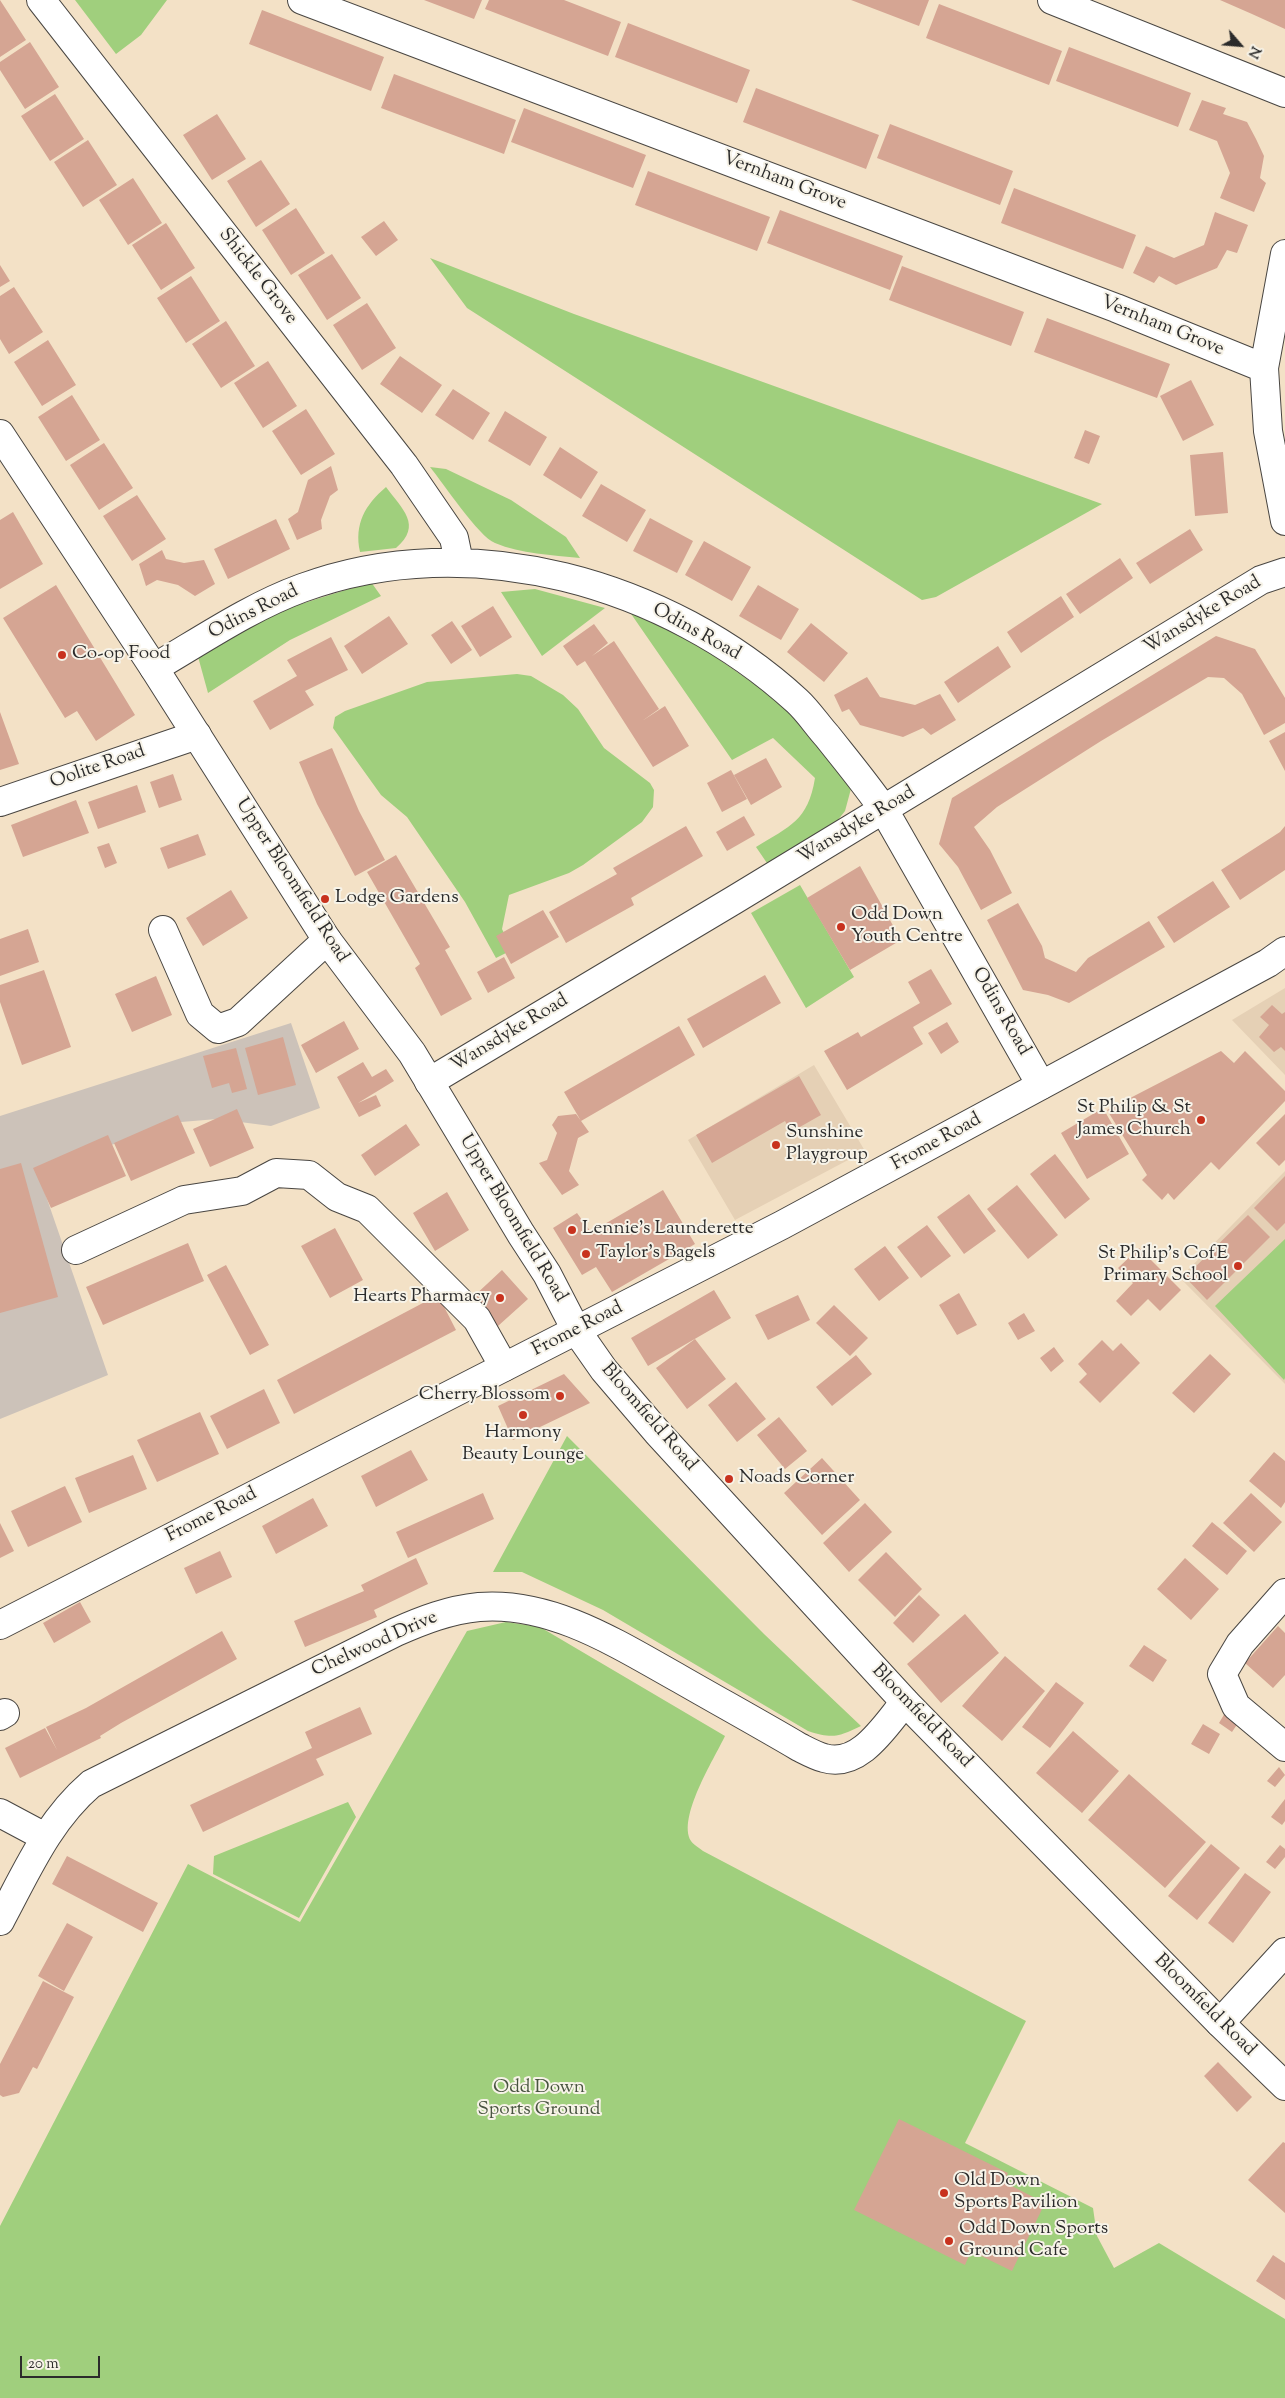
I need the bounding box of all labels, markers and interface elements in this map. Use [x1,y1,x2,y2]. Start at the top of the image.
north arrow [1215,20,1265,70]
text: N [1242,42,1265,61]
street label: Vernham Grove [719,148,849,216]
street label: Shickle Grove [212,225,302,329]
street label: Vernham Grove [1097,292,1227,362]
street label: Wansdyke Road [1140,572,1266,660]
street label: Odins Road [205,581,303,645]
street label: Odins Road [648,599,744,667]
place label: Co-op Food [72,644,170,666]
marker: Co-op Food [56,649,68,661]
street label: Oolite Road [47,741,149,795]
street label: Wansdyke Road [794,782,920,870]
street label: Upper Bloomfield Road [229,794,353,968]
place label: Lodge Gardens [335,888,459,910]
marker: Lodge Gardens [319,893,331,905]
place label: Odd Down Youth Centre [851,905,963,949]
marker: Odd Down Youth Centre [835,921,847,933]
street label: Odins Road [966,964,1034,1060]
street label: Wansdyke Road [447,990,573,1078]
place label: St Philip & St James Church [1077,1098,1191,1142]
street label: Frome Road [888,1109,986,1177]
marker: St Philip & St James Church [1195,1114,1207,1126]
place label: Sunshine Playgroup [786,1123,868,1167]
street label: Upper Bloomfield Road [453,1131,571,1307]
marker: Sunshine Playgroup [770,1139,782,1151]
place label: Lennie's Launderette [582,1219,754,1241]
marker: Lennie's Launderette [566,1224,578,1236]
place label: Taylor’s Bagels [596,1243,715,1265]
place label: St Philip's CofE Primary School [1098,1244,1228,1288]
marker: Taylor’s Bagels [580,1248,592,1260]
marker: St Philip's CofE Primary School [1232,1260,1244,1272]
place label: Hearts Pharmacy [353,1287,490,1309]
marker: Hearts Pharmacy [494,1292,506,1304]
street label: Frome Road [529,1297,627,1363]
street label: Bloomfield Road [595,1360,701,1476]
place label: Cherry Blossom [419,1385,550,1407]
marker: Cherry Blossom [554,1390,566,1402]
marker: Harmony Beauty Lounge [517,1409,529,1421]
place label: Harmony Beauty Lounge [462,1423,584,1467]
place label: Noads Corner [739,1468,854,1490]
marker: Noads Corner [723,1473,735,1485]
street label: Frome Road [163,1483,261,1549]
street label: Chelwood Drive [309,1607,441,1683]
street label: Bloomfield Road [866,1660,976,1774]
street label: Bloomfield Road [1148,1950,1260,2062]
park label: Odd Down Sports Ground [477,2078,601,2122]
place label: Old Down Sports Pavilion [954,2171,1078,2215]
marker: Old Down Sports Pavilion [938,2187,950,2199]
place label: Odd Down Sports Ground Cafe [959,2219,1108,2263]
marker: Odd Down Sports Ground Cafe [943,2235,955,2247]
scale bar [22,2346,102,2378]
text: 20 m [28,2354,59,2375]

